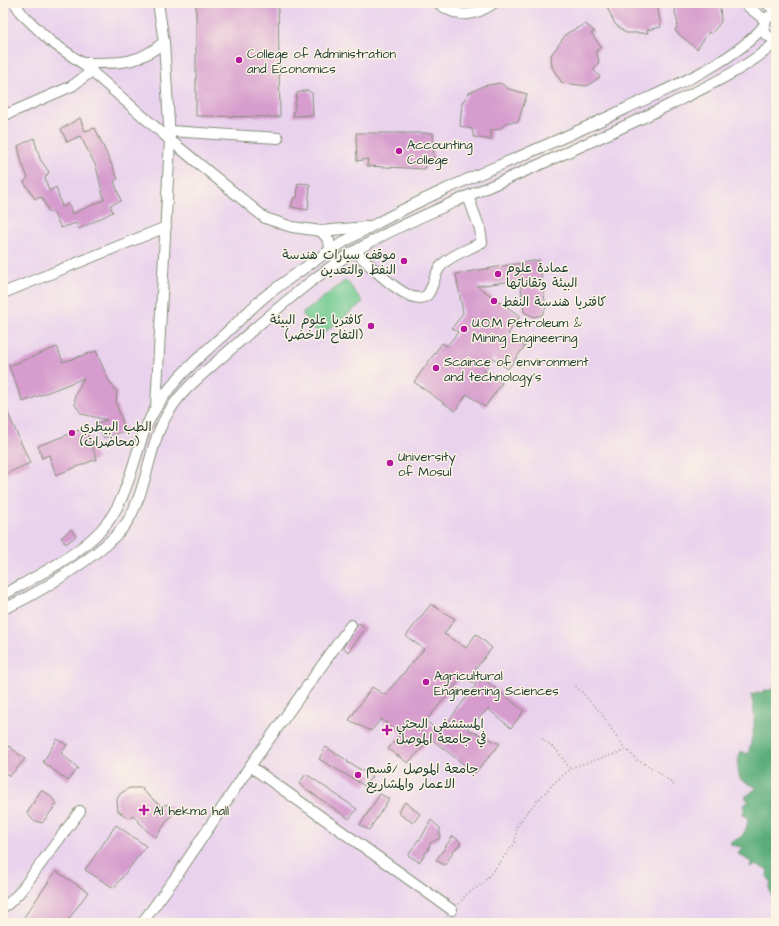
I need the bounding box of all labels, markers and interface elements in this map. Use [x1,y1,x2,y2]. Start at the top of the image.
place label: College of Administration and Economics [247,45,396,78]
marker: College of Administration and Economics [234,55,244,65]
place label: Accounting College [407,136,473,170]
marker: Accounting College [394,146,404,156]
place label: موقف سيارات هندسة النفط والتعدين [282,246,396,279]
marker: موقف سيارات هندسة النفط والتعدين [399,256,409,266]
place label: عمادة علوم البيئة وتقاناتها [506,259,578,292]
marker: عمادة علوم البيئة وتقاناتها [493,269,503,279]
place label: كافتريا هندسة النفط [502,293,607,311]
marker: كافتريا هندسة النفط [489,296,499,306]
place label: كافتريا علوم البيئة (التفاح الاخضر) [270,311,363,344]
place label: U.O.M Petroleum & Mining Engineering [472,314,583,348]
marker: كافتريا علوم البيئة (التفاح الاخضر) [366,321,376,331]
marker: U.O.M Petroleum & Mining Engineering [459,324,469,334]
place label: Scaince of environment and technology's [444,353,589,387]
marker: Scaince of environment and technology's [431,363,441,373]
place label: الطب البيطري (محاضرات) [80,418,152,451]
marker: الطب البيطري (محاضرات) [67,428,77,438]
place label: University of Mosul [398,448,456,481]
marker: University of Mosul [385,458,395,468]
place label: Agricultural Engineering Sciences [434,667,559,701]
marker: Agricultural Engineering Sciences [421,677,431,687]
place label: المستشفى البحثي في جامعة الموصل [396,715,487,748]
marker: المستشفى البحثي في جامعة الموصل [381,724,393,736]
place label: جامعة الموصل /قسم الاعمار والمشاريع [366,760,479,794]
marker: جامعة الموصل /قسم الاعمار والمشاريع [353,770,363,780]
place label: Al hekma hall [153,802,229,820]
marker: Al hekma hall [138,804,150,816]

